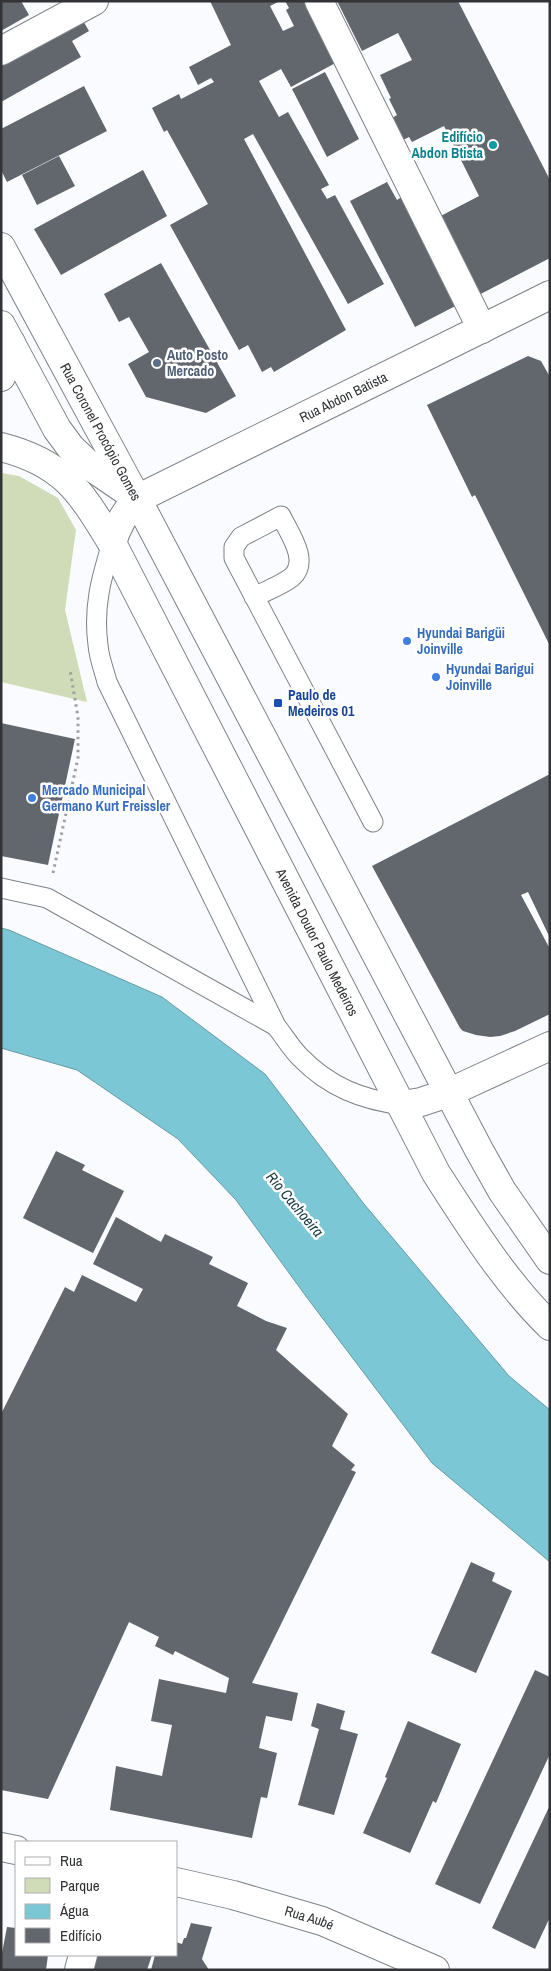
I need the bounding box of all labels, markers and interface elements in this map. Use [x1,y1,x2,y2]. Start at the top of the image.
place label: Edifício Abdon Btista [412,128,484,162]
marker: Edifício Abdon Btista [487,139,499,151]
place label: Auto Posto Mercado [167,346,228,380]
marker: Auto Posto Mercado [151,357,163,369]
street label: Rua Coronel Procópio Gomes [56,360,145,504]
street label: Rua Abdon Batista [296,368,391,426]
place label: Hyundai Barigüi Joinville [417,624,505,658]
marker: Hyundai Barigüi Joinville [401,635,413,647]
place label: Hyundai Barigui Joinville [446,660,534,694]
marker: Hyundai Barigui Joinville [430,671,442,683]
place label: Paulo de Medeiros 01 [288,686,355,720]
marker: Paulo de Medeiros 01 [272,697,284,709]
place label: Mercado Municipal Germano Kurt Freissler [42,781,171,815]
marker: Mercado Municipal Germano Kurt Freissler [26,792,38,804]
street label: Avenida Doutor Paulo Medeiros [271,865,363,1019]
water label: Rio Cachoeira [261,1167,329,1241]
legend [15,1841,178,1956]
text: Rua [60,1850,83,1871]
text: Parque [60,1875,100,1896]
text: Água [59,1900,89,1921]
street label: Rua Aubé [283,1902,337,1934]
text: Edifício [60,1925,102,1946]

